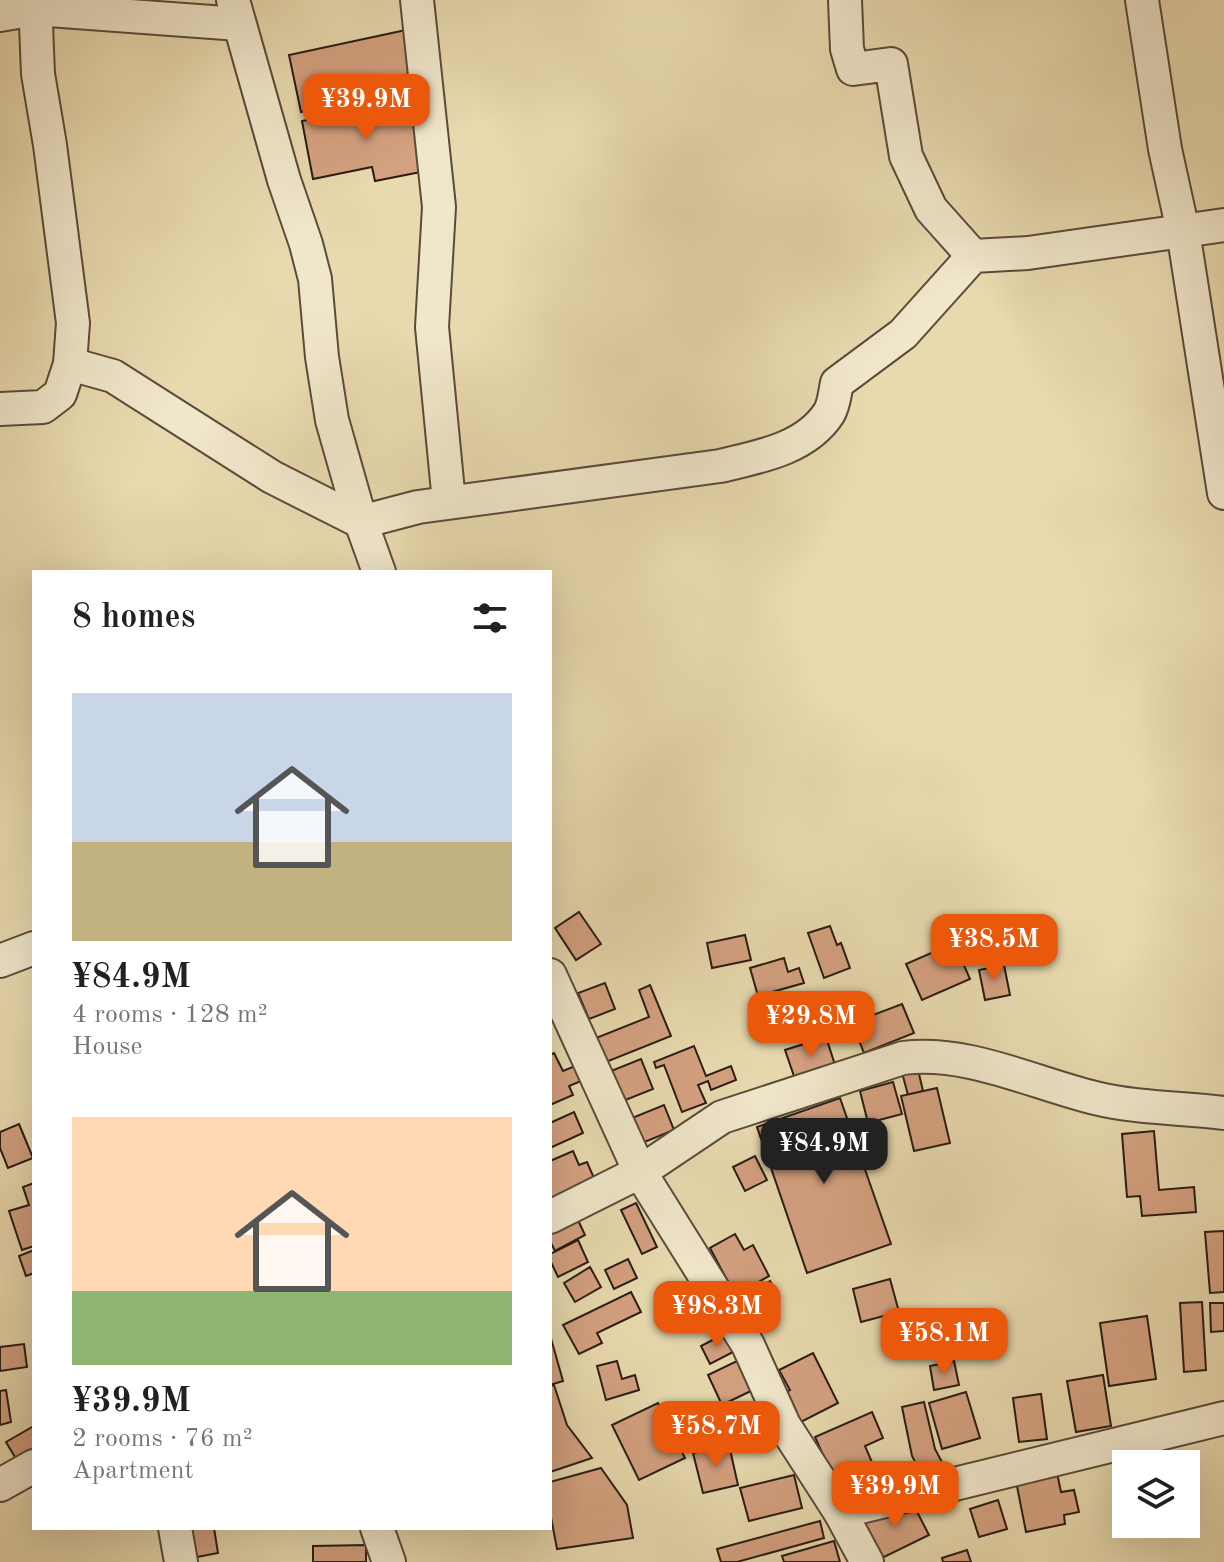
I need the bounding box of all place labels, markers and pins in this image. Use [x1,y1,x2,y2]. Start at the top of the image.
pin: ¥39.9M [301,74,431,142]
pin: ¥38.5M [929,914,1059,982]
pin: ¥29.8M [746,991,876,1059]
pin: ¥84.9M [759,1118,889,1186]
pin: ¥98.3M [652,1281,782,1349]
pin: ¥58.1M [879,1308,1009,1376]
pin: ¥58.7M [651,1401,781,1469]
pin: ¥39.9M [830,1461,960,1529]

